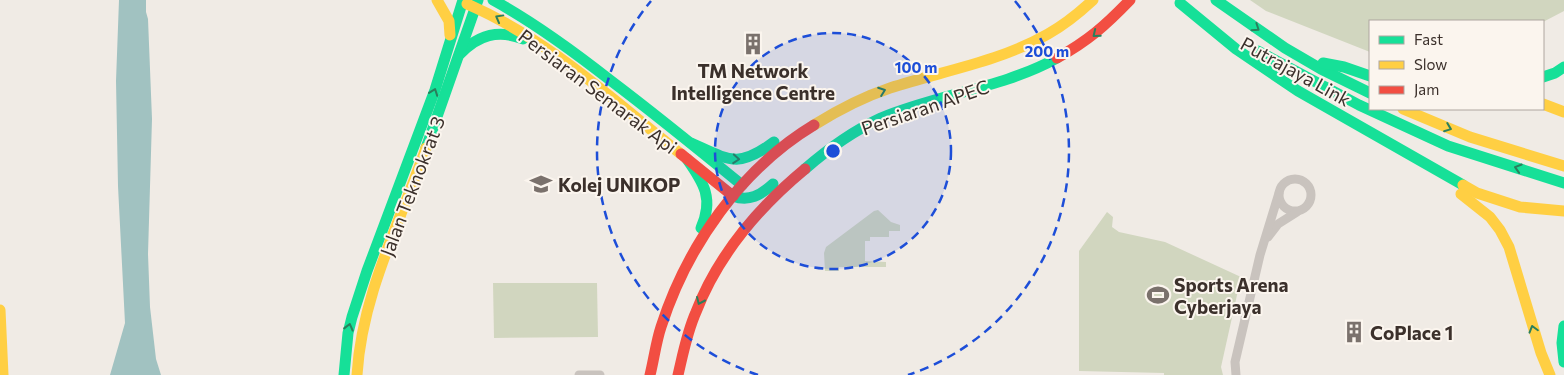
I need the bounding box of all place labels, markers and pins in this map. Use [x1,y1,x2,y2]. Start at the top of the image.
building icon: TM Network Intelligence Centre [740,31,766,57]
place label: TM Network Intelligence Centre [671,59,835,104]
centre of rings [824,142,842,160]
school or university icon: Kolej UNIKOP [528,171,554,197]
place label: Kolej UNIKOP [558,173,680,196]
place label: Sports Arena Cyberjaya [1174,273,1289,318]
sports icon: Sports Arena Cyberjaya [1145,282,1171,308]
building icon: CoPlace 1 [1341,319,1367,345]
place label: CoPlace 1 [1370,321,1453,344]

